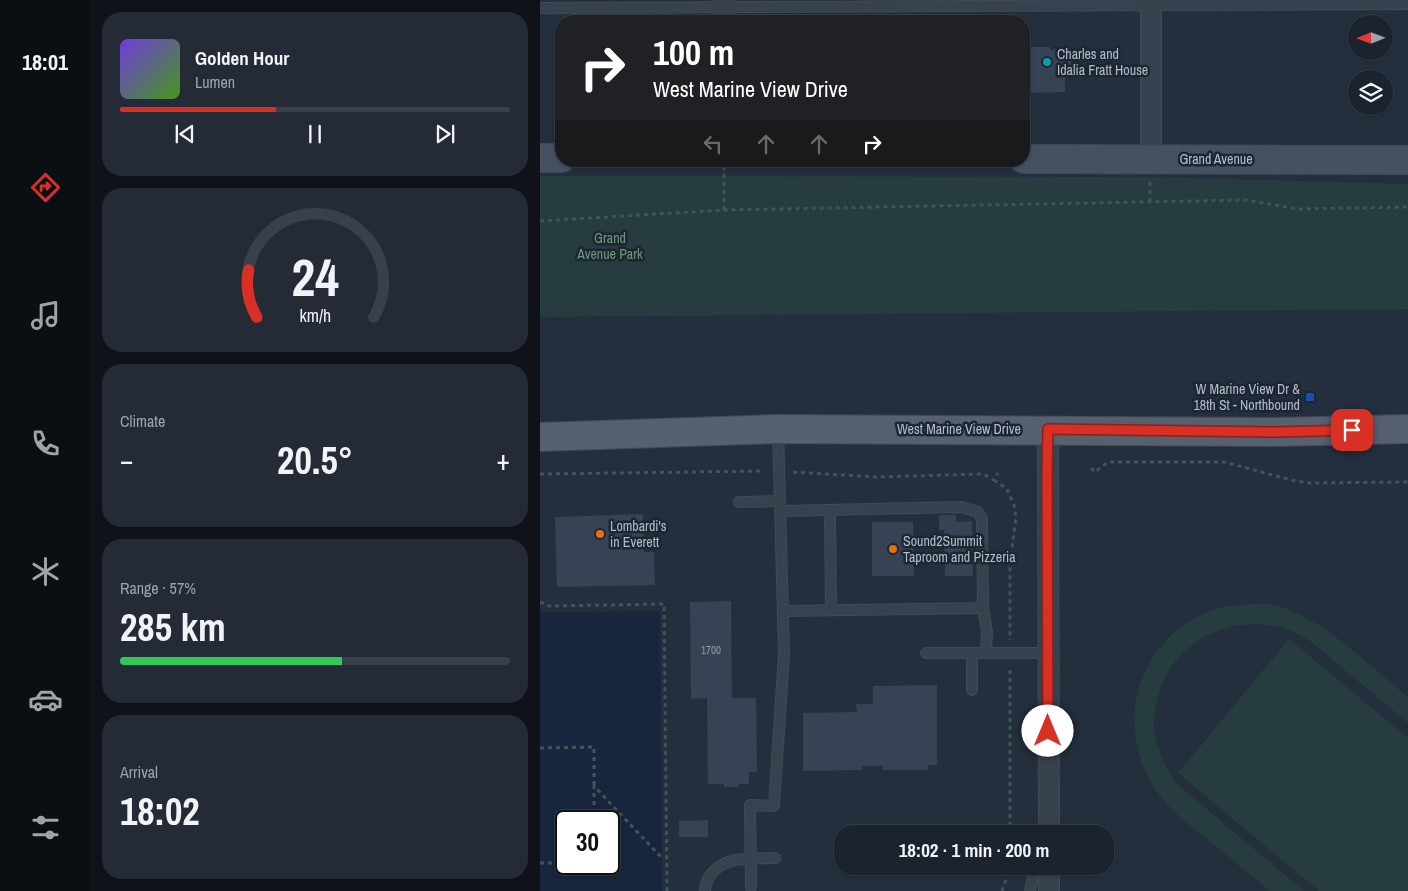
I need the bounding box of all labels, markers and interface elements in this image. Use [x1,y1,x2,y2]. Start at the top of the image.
north arrow [1348,15,1392,60]
map controls [1348,15,1393,115]
text: 100 m [653,29,734,76]
icon: right [570,35,635,100]
text: Golden Hour [195,45,289,71]
place label: Charles and Idalia Fratt House [1057,45,1148,79]
text: 18:01 [22,47,68,77]
marker: Charles and Idalia Fratt House [1041,56,1053,68]
button: layers [1348,70,1393,115]
text: Lumen [195,71,235,93]
text: West Marine View Drive [653,74,848,104]
icon: previous [171,120,199,148]
icon: pause [301,120,329,148]
icon: next [431,120,459,148]
icon: left [699,130,727,158]
icon: ahead [752,130,780,158]
icon: ahead [805,130,833,158]
icon: right [858,130,886,158]
street label: Grand Avenue [1179,150,1253,168]
icon: directions [28,170,63,205]
park label: Grand Avenue Park [576,229,643,263]
text: 24 [291,242,339,312]
icon: music [28,298,63,333]
text: km/h [299,304,331,328]
place label: W Marine View Dr & 18th St - Northbound [1193,380,1300,414]
marker: W Marine View Dr & 18th St - Northbound [1304,391,1316,403]
pin [1331,409,1373,451]
text: Climate [120,410,165,432]
icon: arrive [1338,416,1366,444]
street label: West Marine View Drive [897,420,1021,438]
icon: phone [28,426,63,461]
text: 20.5° [277,435,353,486]
text: − [120,441,133,479]
text: + [497,441,510,479]
place label: Lombardi's in Everett [610,517,667,551]
marker: Lombardi's in Everett [594,528,606,540]
place label: Sound2Summit Taproom and Pizzeria [903,532,1016,566]
marker: Sound2Summit Taproom and Pizzeria [887,543,899,555]
icon: climate [28,554,63,589]
text: Range · 57% [120,577,196,599]
text: 285 km [120,602,226,653]
house number: 1700 [701,643,721,657]
icon: car [28,682,63,717]
position arrow [1021,704,1073,756]
text: Arrival [120,761,158,783]
text: 18:02 [120,786,200,837]
icon: filters [28,810,63,845]
speed limit sign: 30 [555,810,620,875]
text: 18:02 · 1 min · 200 m [899,837,1049,863]

